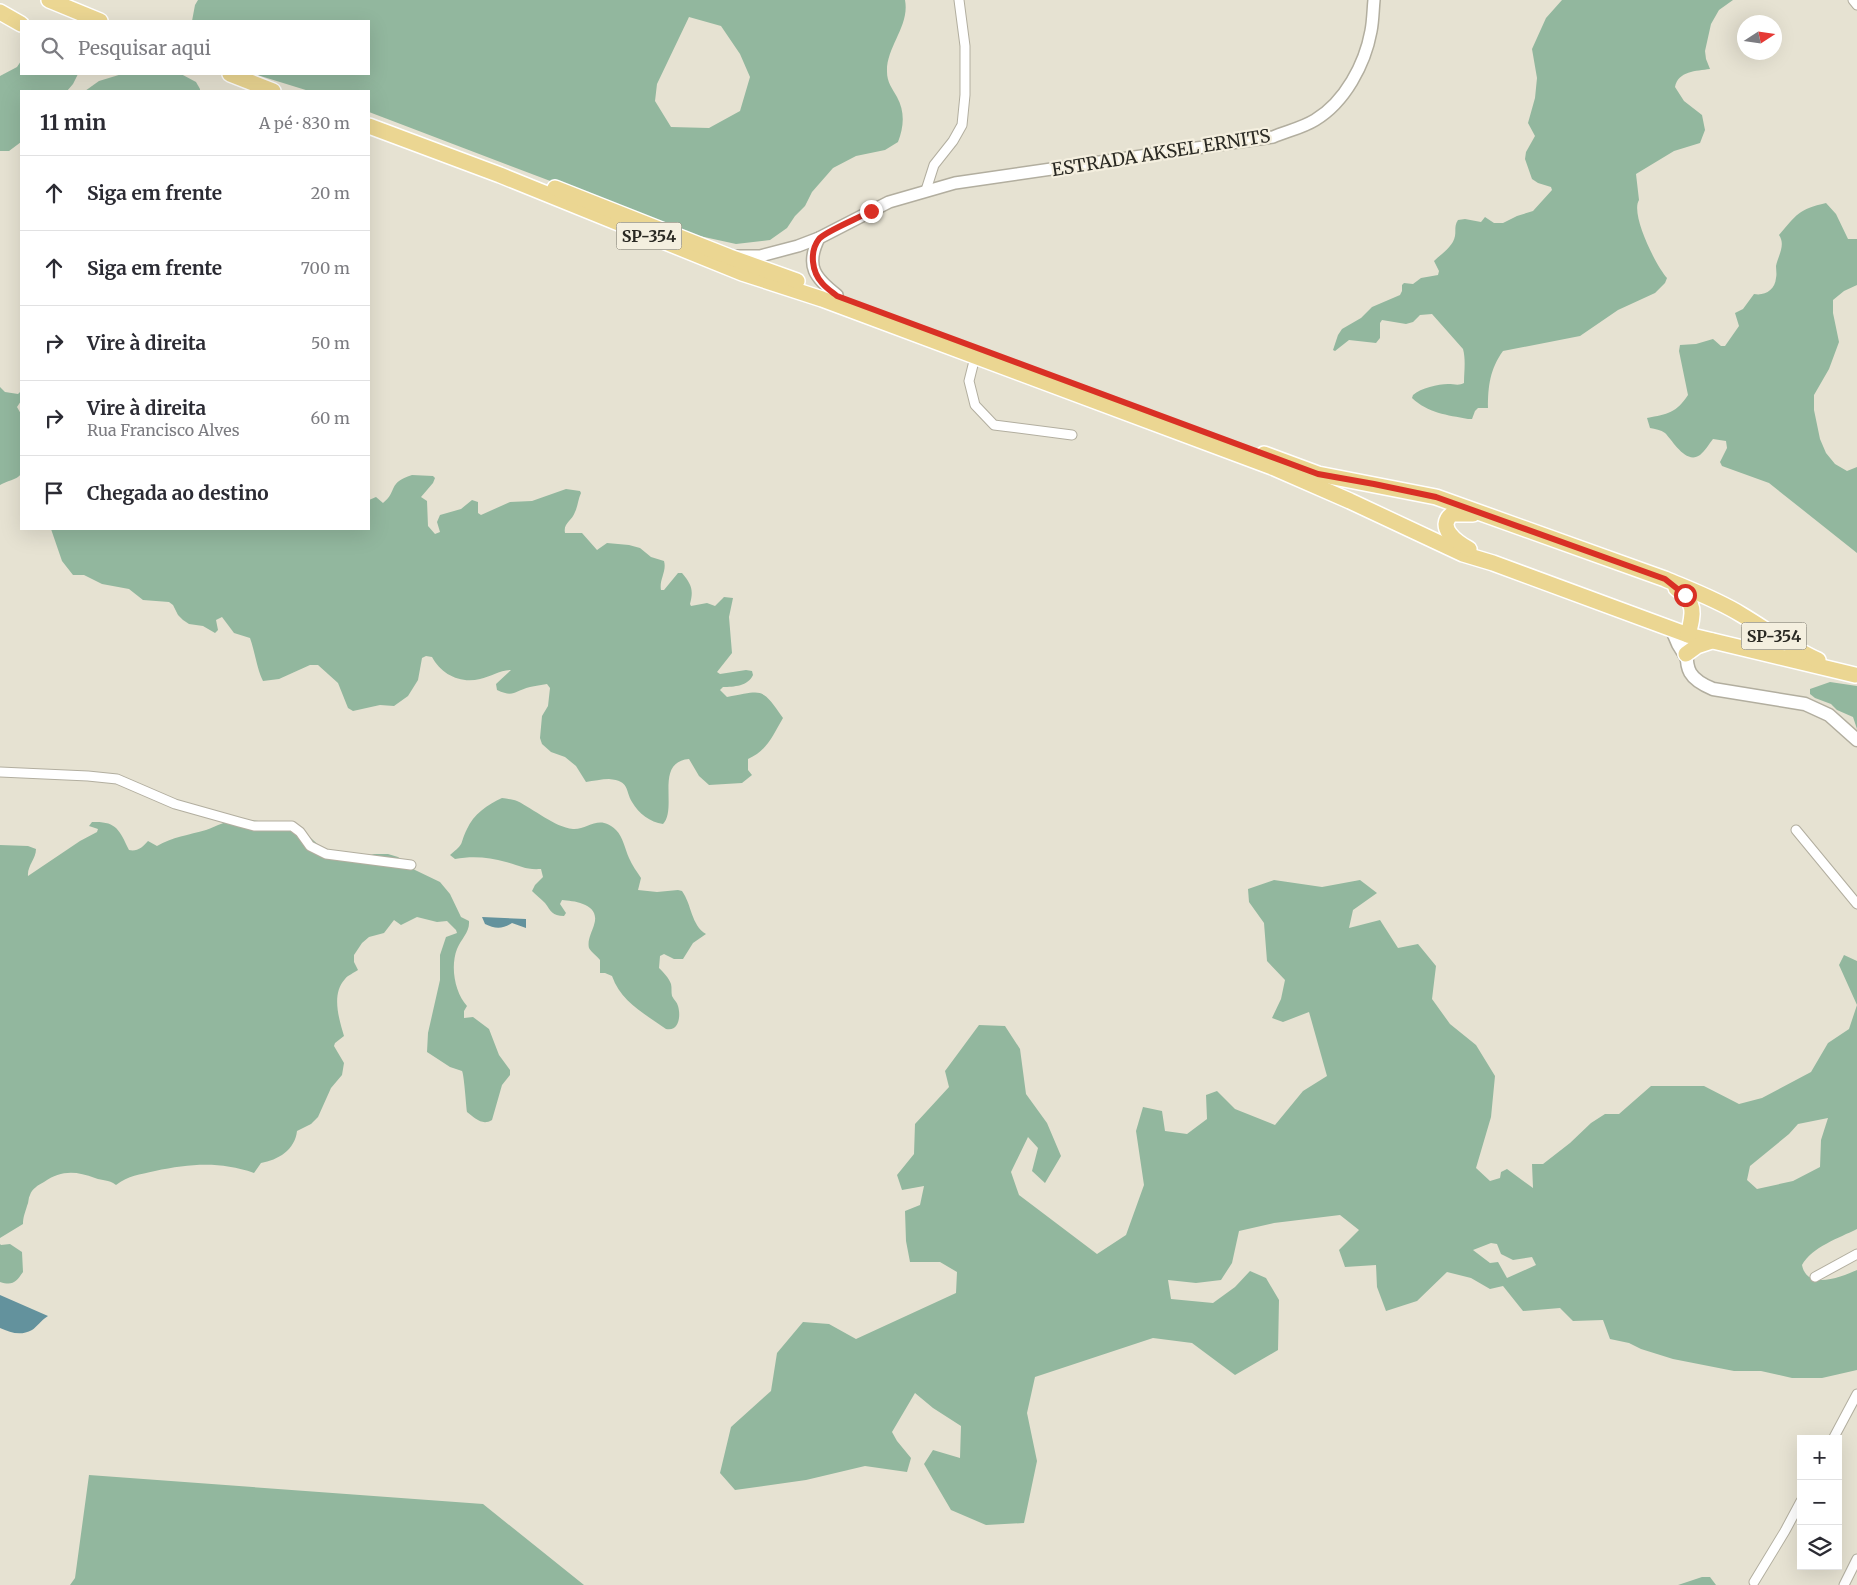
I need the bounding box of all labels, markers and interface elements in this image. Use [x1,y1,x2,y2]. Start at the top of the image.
north arrow [1737,15,1782,60]
search box [20,20,370,75]
icon: search [38,34,66,62]
text: Pesquisar aqui [78,36,211,60]
text: 11 min [40,109,106,136]
text: A pé · 830 m [259,113,350,133]
street label: ESTRADA AKSEL ERNITS [1050,124,1272,181]
icon: ahead [40,179,68,207]
text: Siga em frente [87,181,222,205]
text: 20 m [311,183,350,203]
route end [860,200,883,223]
road number: SP-354 [616,222,682,250]
icon: ahead [40,254,68,282]
text: Siga em frente [87,256,222,280]
text: 700 m [301,258,350,278]
icon: right [40,329,68,357]
text: Vire à direita [87,331,206,355]
text: 50 m [311,333,350,353]
text: Vire à direita [87,396,206,420]
icon: right [40,404,68,432]
text: 60 m [310,408,350,428]
text: Rua Francisco Alves [87,420,240,440]
icon: arrive [40,479,68,507]
text: Chegada ao destino [87,481,269,505]
route start [1674,584,1697,607]
road number: SP-354 [1742,622,1806,650]
map controls [1797,1435,1842,1570]
button: + [1797,1435,1842,1480]
button: − [1797,1480,1842,1525]
button: layers [1797,1525,1842,1570]

